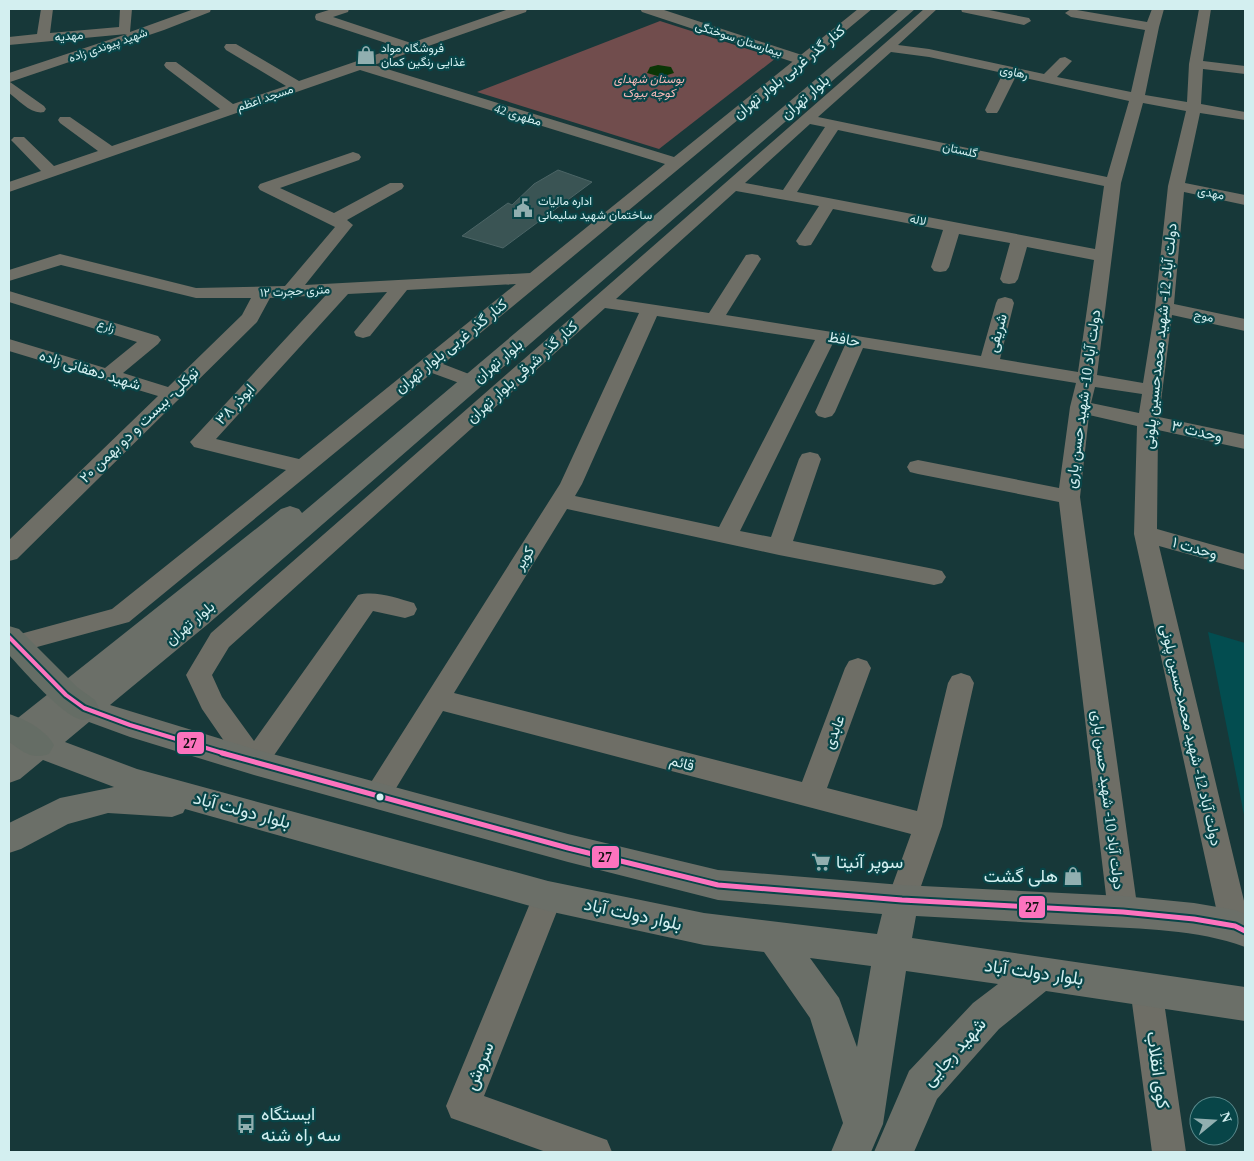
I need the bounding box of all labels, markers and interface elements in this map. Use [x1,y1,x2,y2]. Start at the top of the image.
street label: بیمارستان سوختگی [693,18,784,61]
street label: کنار گذر غربی بلوار تهران [729,21,849,123]
street label: شهید پیوندی زاده [67,25,150,66]
street label: مهدیه [54,28,84,45]
place label: فروشگاه مواد غذایی رنگین کمان [381,41,465,70]
shop icon: فروشگاه مواد غذایی رنگین کمان [355,44,377,66]
street label: رهاوی [998,62,1029,83]
street label: بلوار تهران [777,71,833,123]
park label: بوستان شهدای کوچه بیوک [614,72,685,101]
street label: مسجد اعظم [235,82,295,115]
street label: مطهری 42 [492,101,543,130]
street label: گلستان [941,139,979,161]
street label: مهدی [1196,184,1226,203]
place label: اداره مالیات ساختمان شهید سلیمانی [538,194,652,223]
public building icon: اداره مالیات ساختمان شهید سلیمانی [512,197,534,219]
street label: لاله [909,212,927,228]
street label: دولت آباد 12- شهید محمدحسین پلونی [1140,222,1182,450]
street label: ۱۲ متری حجرت [260,282,330,301]
street label: کنار گذر غربی بلوار تهران [391,295,511,397]
street label: موج [1192,307,1215,327]
street label: دولت آباد 10- شهید حسن یاری [1063,309,1105,490]
street label: شریفی [984,312,1012,355]
street label: زارع [95,317,116,337]
street label: کنار گذر شرقی بلوار تهران [463,318,582,427]
street label: حافظ [827,329,861,349]
street label: بلوار تهران [470,335,526,387]
street label: شهید دهقانی زاده [37,347,143,395]
street label: توکلی- بیست و دو بهمن ۲۰ [76,364,203,487]
street label: ۳۸ ابوذر [212,380,258,428]
street label: وحدت ۳ [1170,417,1224,446]
street label: وحدت ۱ [1170,534,1219,563]
street label: کویر [510,543,538,574]
street label: بلوار تهران [162,598,218,649]
street label: دولت آباد 12- شهید محمدحسین پلونی [1156,623,1224,848]
street label: دولت آباد 10- شهید حسن یاری [1087,709,1127,891]
street label: عابدی [820,713,850,752]
line badge: 27 [176,731,205,755]
text: 27 [183,736,197,751]
street label: قائم [667,752,696,776]
street label: بلوار دولت آباد [191,787,293,834]
unlabelled marker [375,792,385,802]
line badge: 27 [591,845,620,869]
text: 27 [598,850,612,865]
supermarket icon: سوپر آنیتا [810,851,832,873]
place label: سوپر آنیتا [836,852,903,874]
shop icon: هلى گشت [1062,865,1084,887]
place label: هلى گشت [984,866,1058,887]
street label: بلوار دولت آباد [582,894,684,935]
line badge: 27 [1018,895,1046,919]
text: 27 [1025,900,1039,915]
street label: بلوار دولت آباد [983,955,1085,990]
street label: شهید رجایی [918,1014,991,1091]
street label: کوی انقلاب [1142,1030,1173,1110]
street label: سروش [460,1039,499,1093]
north arrow [1189,1096,1239,1146]
place label: ایستگاه سه راه شنه [261,1104,341,1146]
text: N [1217,1110,1235,1124]
bus stop icon: ایستگاه سه راه شنه [235,1113,257,1135]

